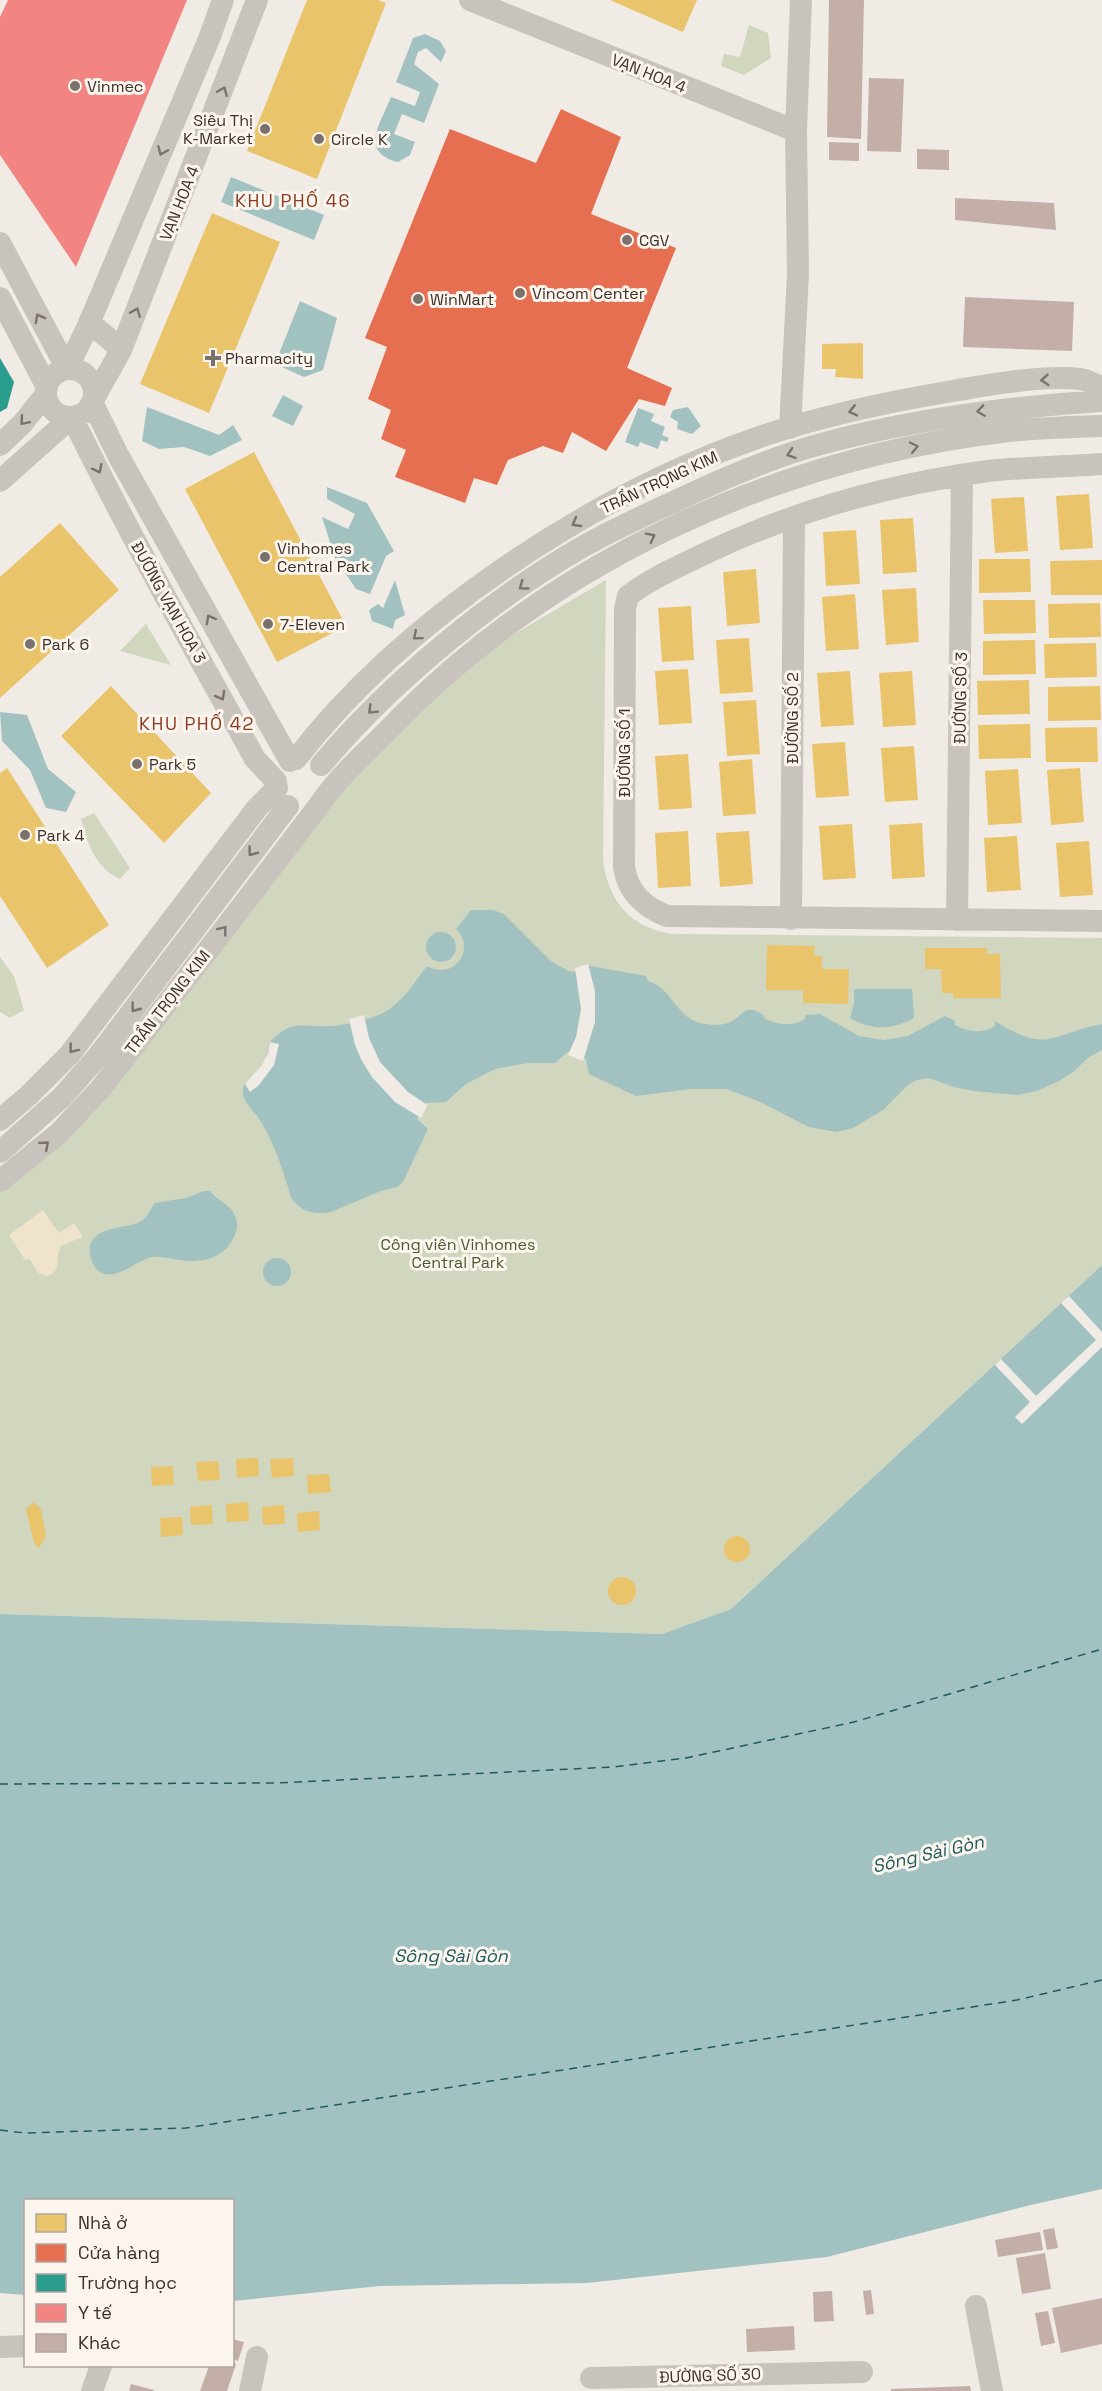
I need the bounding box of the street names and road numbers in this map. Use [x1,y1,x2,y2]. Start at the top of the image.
street label: VẠN HOA 4 [608,49,689,98]
street label: VẠN HOA 4 [155,163,204,244]
street label: TRẦN TRỌNG KIM [597,446,721,519]
street label: ĐƯỜNG VẠN HOA 3 [126,538,211,667]
street label: ĐƯỜNG SỐ 3 [949,652,972,744]
street label: ĐƯỜNG SỐ 2 [782,672,803,764]
street label: ĐƯỜNG SỐ 1 [614,709,635,797]
street label: TRẦN TRỌNG KIM [120,946,215,1059]
street label: ĐƯỜNG SỐ 30 [659,2363,761,2388]

